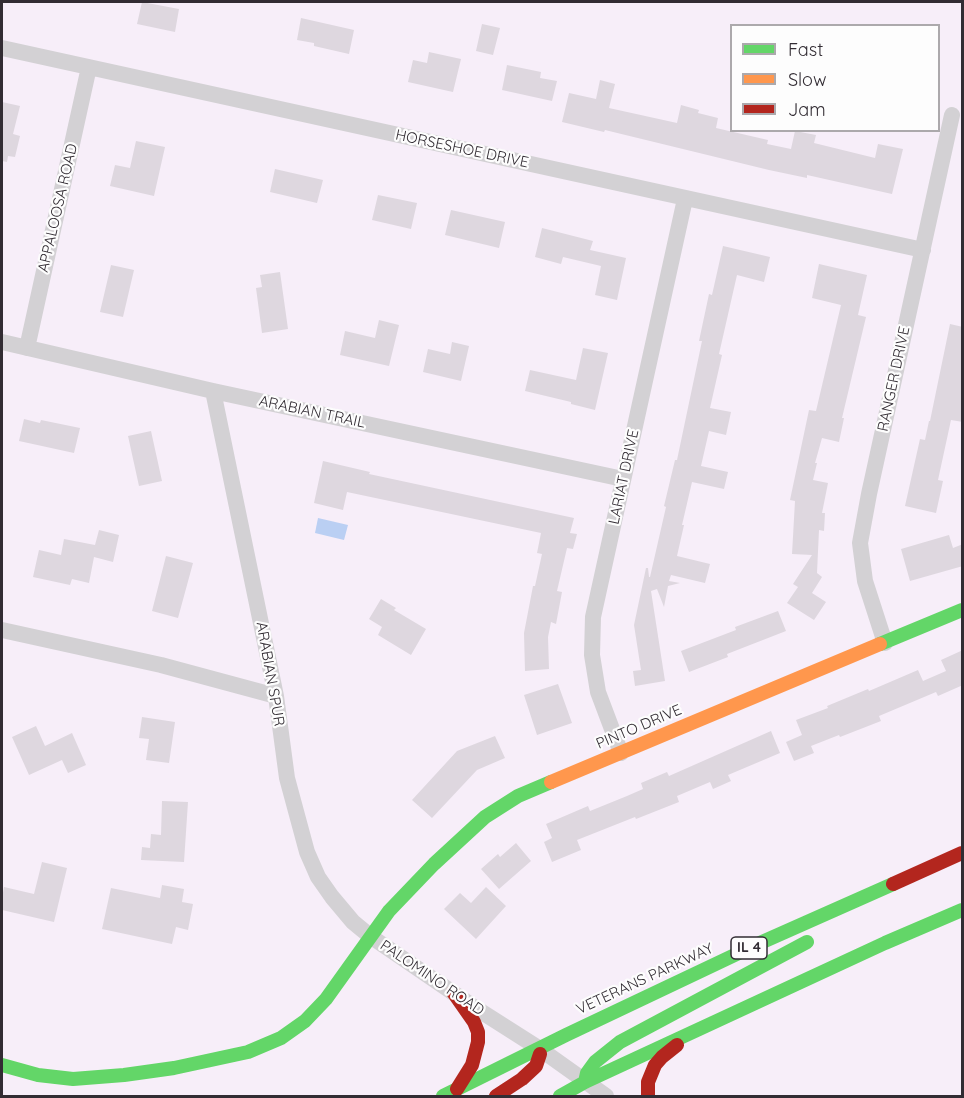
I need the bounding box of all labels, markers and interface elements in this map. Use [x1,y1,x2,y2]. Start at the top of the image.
legend [730,24,940,132]
text: Fast [788,38,823,61]
text: Slow [788,68,826,91]
text: Jam [788,98,826,121]
street label: HORSESHOE DRIVE [394,126,530,172]
street label: APPALOOSA ROAD [34,142,82,274]
street label: RANGER DRIVE [874,325,914,433]
street label: ARABIAN TRAIL [257,392,367,432]
street label: LARIAT DRIVE [605,428,643,526]
street label: ARABIAN SPUR [252,620,288,728]
street label: PINTO DRIVE [594,701,684,753]
street label: PALOMINO ROAD [376,936,488,1020]
road number: IL 4 [731,937,767,959]
street label: VETERANS PARKWAY [574,939,716,1019]

